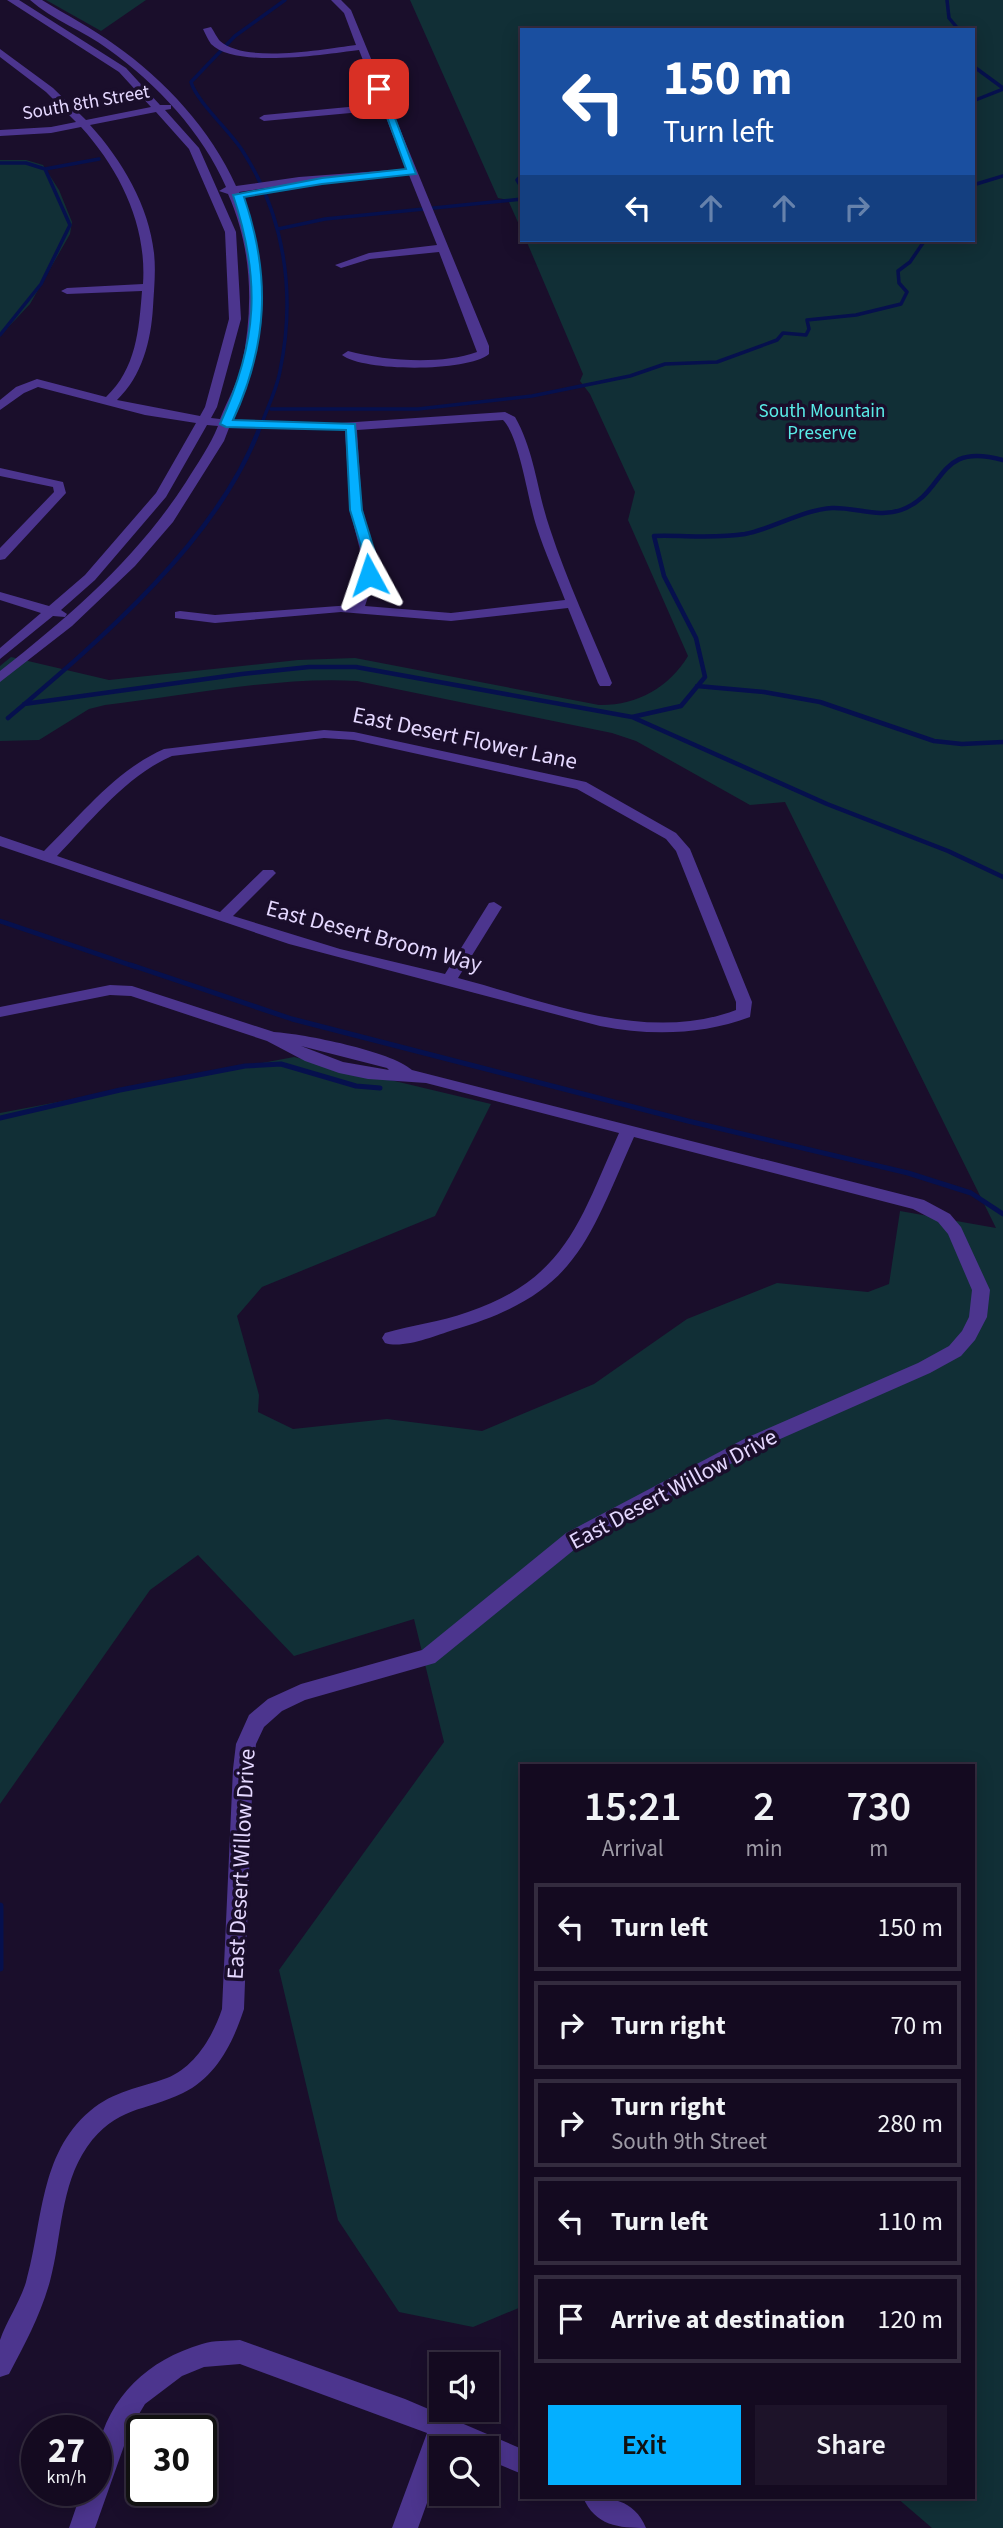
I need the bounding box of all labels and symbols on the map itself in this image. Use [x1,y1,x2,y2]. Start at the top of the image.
pin [349,59,409,119]
street label: South 8th Street [20,78,152,127]
park label: South Mountain Preserve [759,398,885,447]
position arrow [332,538,406,612]
street label: East Desert Flower Lane [350,698,580,778]
street label: East Desert Broom Way [262,891,486,981]
street label: East Desert Willow Drive [563,1420,783,1558]
street label: East Desert Willow Drive [218,1748,264,1980]
speed limit sign: 30 [126,2415,217,2506]

